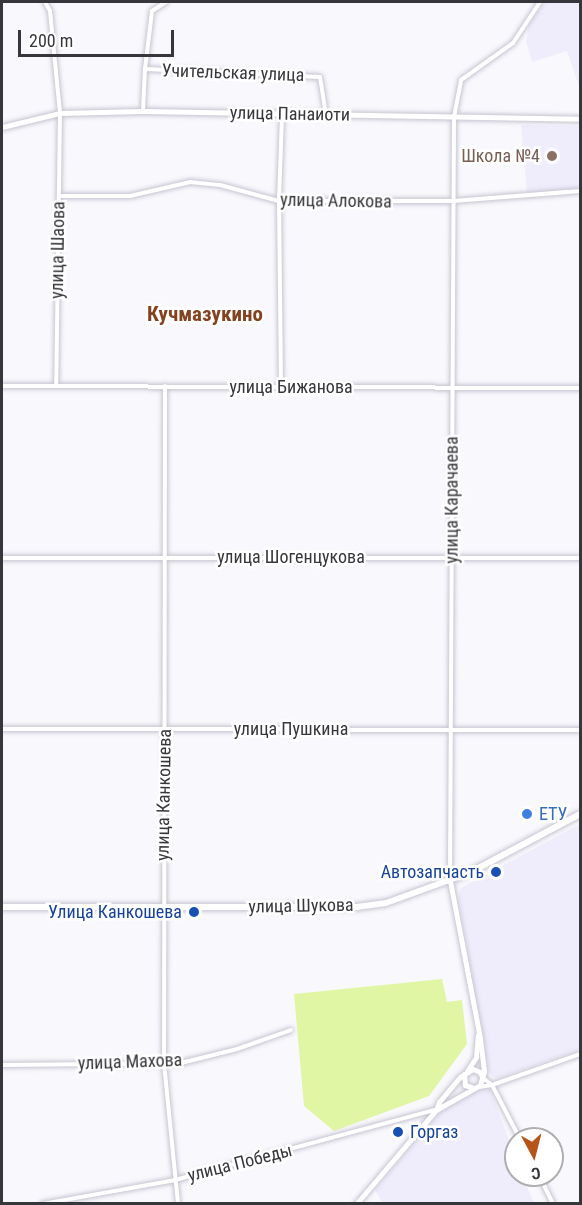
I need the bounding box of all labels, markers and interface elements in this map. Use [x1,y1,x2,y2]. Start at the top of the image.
scale bar [21,18,177,56]
text: 200 m [29,30,73,51]
street label: Учительская улица [161,60,305,86]
street label: улица Панаиоти [230,102,350,126]
place label: Школа №4 [461,145,540,167]
marker: Школа №4 [545,149,559,163]
street label: улица Алокова [280,189,392,213]
street label: улица Шаова [46,201,70,299]
district label: Кучмазукино [147,301,263,327]
street label: улица Бижанова [229,376,353,398]
street label: улица Карачаева [441,436,463,564]
street label: улица Шогенцукова [217,546,365,568]
street label: улица Пушкина [234,718,348,740]
street label: улица Канкошева [152,729,176,861]
place label: ЕТУ [539,803,567,825]
marker: ЕТУ [520,807,534,821]
place label: Автозапчасть [381,861,484,883]
marker: Автозапчасть [489,865,503,879]
street label: улица Шукова [248,894,354,918]
place label: Улица Канкошева [48,901,182,923]
marker: Улица Канкошева [187,905,201,919]
street label: улица Махова [77,1049,183,1075]
place label: Горгаз [410,1121,458,1143]
marker: Горгаз [391,1125,405,1139]
north arrow [504,1127,564,1187]
street label: улица Победы [186,1140,294,1186]
text: С [530,1163,542,1183]

